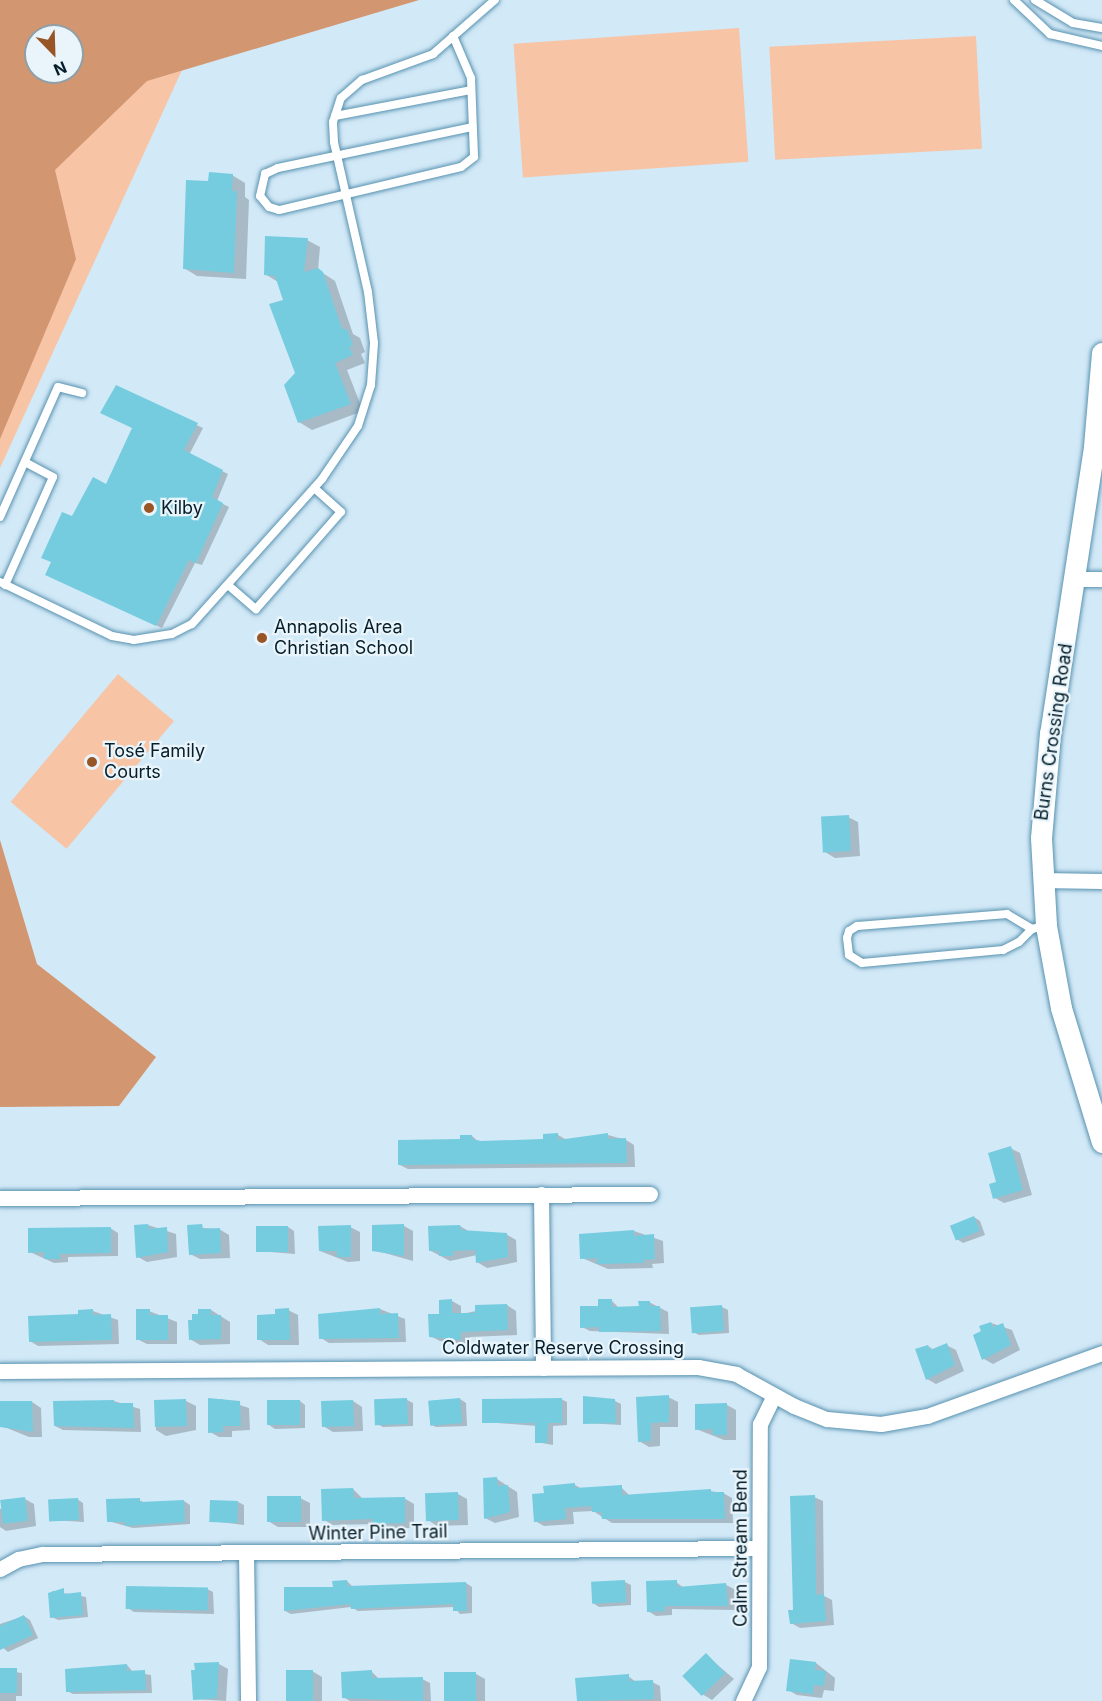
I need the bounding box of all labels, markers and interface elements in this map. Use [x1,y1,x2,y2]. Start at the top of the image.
north arrow [24,24,84,84]
text: N [51,57,70,80]
place label: Kilby [161,497,203,519]
marker: Kilby [142,501,156,515]
place label: Annapolis Area Christian School [274,617,413,660]
marker: Annapolis Area Christian School [255,631,269,645]
street label: Burns Crossing Road [1031,642,1077,822]
place label: Tosé Family Courts [104,741,205,783]
marker: Tosé Family Courts [85,755,99,769]
street label: Coldwater Reserve Crossing [442,1337,684,1359]
street label: Calm Stream Bend [730,1469,752,1627]
street label: Winter Pine Trail [308,1521,448,1545]

